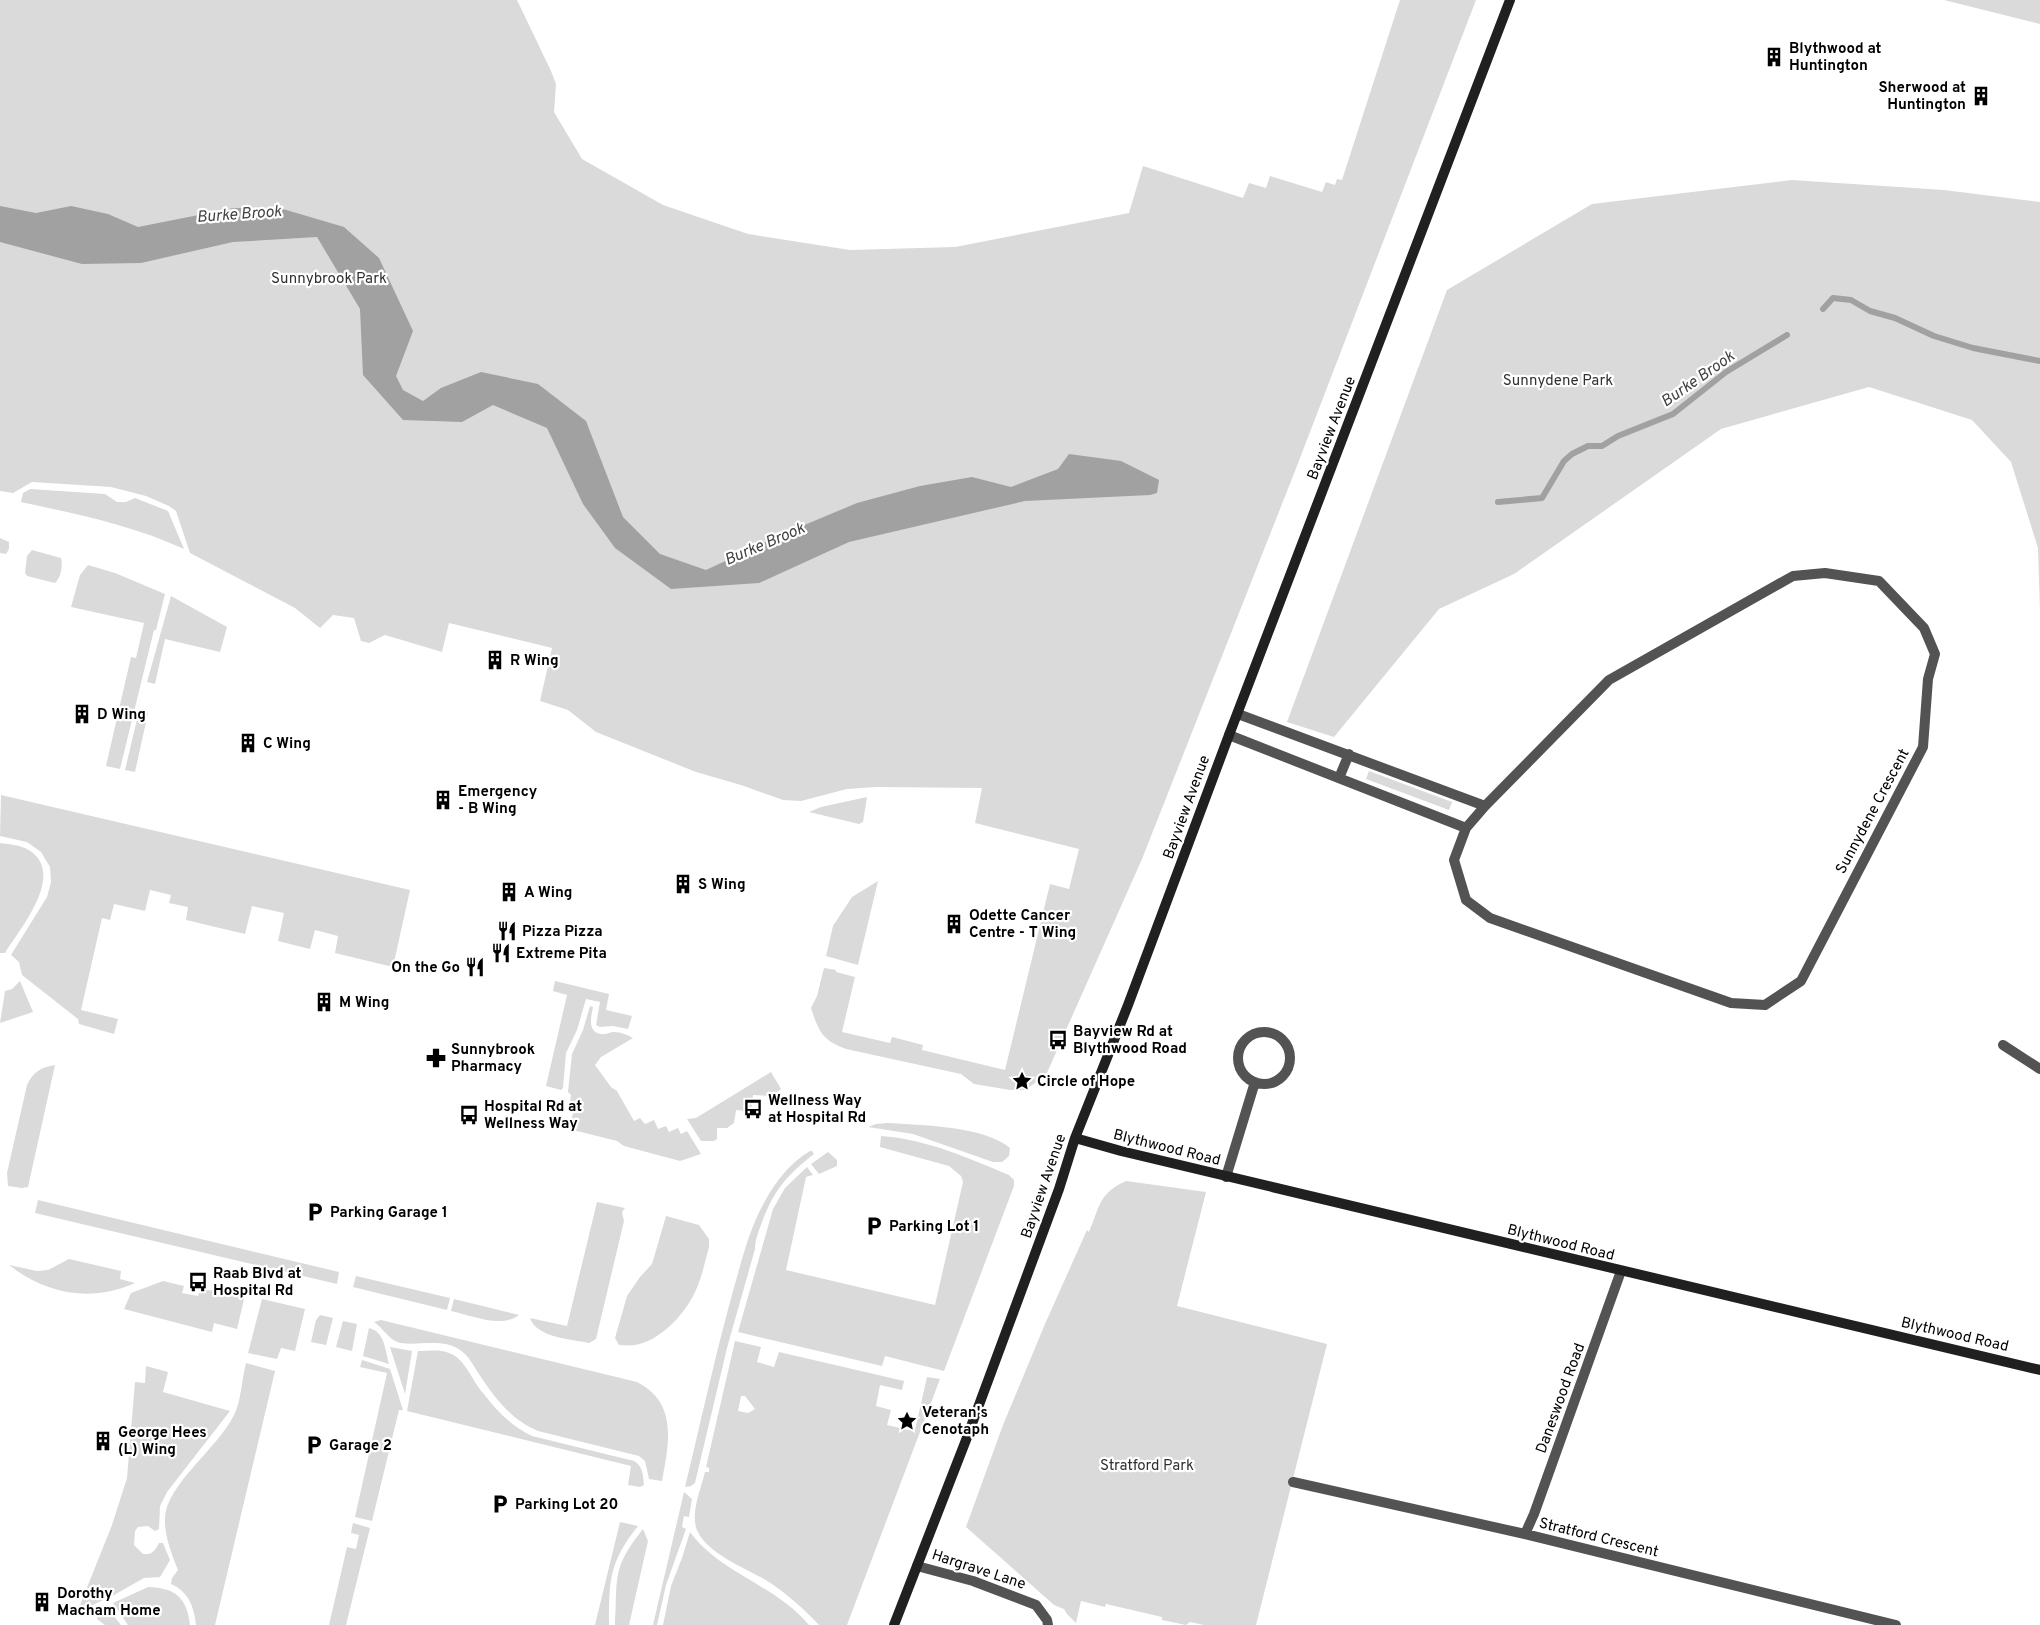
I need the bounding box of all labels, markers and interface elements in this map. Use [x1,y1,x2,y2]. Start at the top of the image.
place label: Blythwood at Huntington [1789,40,1882,76]
building icon: Blythwood at Huntington [1763,46,1785,68]
place label: Sherwood at Huntington [1878,79,1966,115]
building icon: Sherwood at Huntington [1970,85,1992,107]
water label: Burke Brook [196,202,283,228]
park label: Sunnybrook Park [271,270,387,289]
water label: Burke Brook [1658,346,1740,412]
park label: Sunnydene Park [1503,372,1613,391]
street label: Bayview Avenue [1304,374,1361,483]
water label: Burke Brook [722,519,809,571]
building icon: R Wing [484,649,506,671]
place label: R Wing [510,652,559,671]
building icon: D Wing [71,703,93,725]
place label: D Wing [97,706,146,725]
building icon: C Wing [237,732,259,754]
place label: C Wing [263,735,311,754]
street label: Sunnydene Crescent [1832,746,1914,878]
street label: Bayview Avenue [1160,753,1215,862]
place label: Emergency - B Wing [458,783,538,819]
building icon: Emergency - B Wing [432,789,454,811]
building icon: S Wing [672,873,694,895]
place label: S Wing [698,876,746,895]
building icon: A Wing [498,881,520,903]
place label: A Wing [524,884,573,903]
place label: Odette Cancer Centre - T Wing [969,907,1076,943]
building icon: Odette Cancer Centre - T Wing [943,913,965,935]
restaurant icon: Pizza Pizza [496,920,518,942]
place label: Pizza Pizza [522,923,603,942]
restaurant icon: Extreme Pita [490,942,512,964]
place label: Extreme Pita [516,945,607,964]
restaurant icon: On the Go [464,956,486,978]
place label: On the Go [391,959,460,978]
building icon: M Wing [313,991,335,1013]
place label: M Wing [339,994,390,1013]
place label: Bayview Rd at Blythwood Road [1073,1023,1187,1059]
bus stop icon: Bayview Rd at Blythwood Road [1047,1029,1069,1051]
place label: Sunnybrook Pharmacy [451,1041,535,1077]
pharmacy icon: Sunnybrook Pharmacy [425,1047,447,1069]
place icon: Circle of Hope [1011,1070,1033,1092]
place label: Circle of Hope [1037,1073,1135,1092]
place label: Wellness Way at Hospital Rd [768,1092,866,1128]
place label: Hospital Rd at Wellness Way [484,1098,582,1134]
bus stop icon: Wellness Way at Hospital Rd [742,1098,764,1120]
bus stop icon: Hospital Rd at Wellness Way [458,1104,480,1126]
street label: Blythwood Road [1111,1126,1222,1171]
street label: Bayview Avenue [1018,1132,1071,1241]
parking icon: Parking Garage 1 [304,1201,326,1223]
place label: Parking Garage 1 [330,1204,448,1223]
parking icon: Parking Lot 1 [863,1215,885,1237]
place label: Parking Lot 1 [889,1218,979,1237]
street label: Blythwood Road [1505,1221,1616,1266]
place label: Raab Blvd at Hospital Rd [213,1265,302,1301]
bus stop icon: Raab Blvd at Hospital Rd [187,1271,209,1293]
street label: Blythwood Road [1899,1314,2010,1357]
street label: Daneswood Road [1533,1341,1590,1456]
place label: Veteran's Cenotaph [922,1404,989,1440]
place icon: Veteran's Cenotaph [896,1410,918,1432]
place label: George Hees (L) Wing [118,1424,207,1460]
building icon: George Hees (L) Wing [92,1430,114,1452]
parking icon: Garage 2 [303,1434,325,1456]
place label: Garage 2 [329,1437,392,1456]
park label: Stratford Park [1100,1457,1194,1476]
parking icon: Parking Lot 20 [489,1493,511,1515]
place label: Parking Lot 20 [515,1496,618,1515]
street label: Stratford Crescent [1537,1514,1660,1563]
street label: Hargrave Lane [929,1546,1028,1595]
place label: Dorothy Macham Home [57,1585,161,1621]
building icon: Dorothy Macham Home [31,1591,53,1613]

